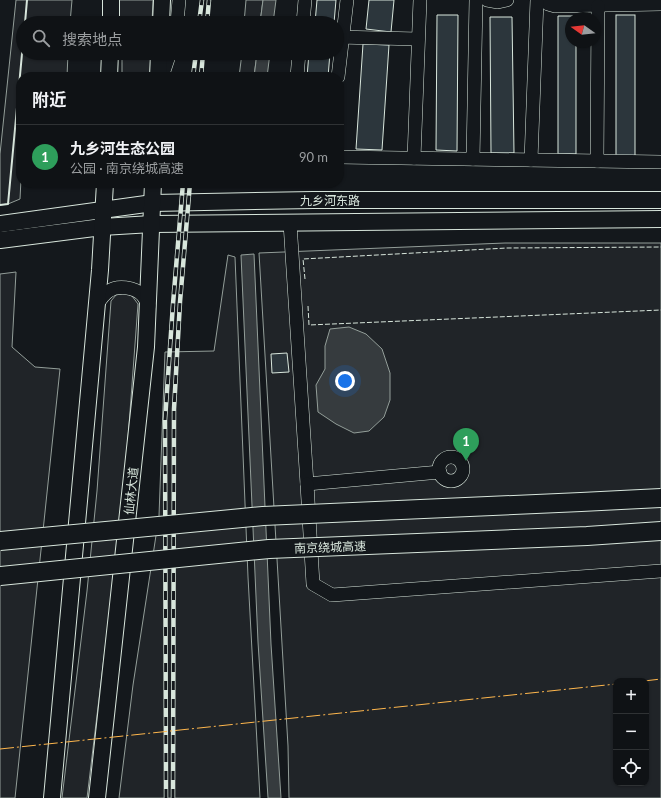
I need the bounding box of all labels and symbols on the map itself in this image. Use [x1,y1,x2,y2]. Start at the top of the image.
north arrow [565,12,601,48]
street label: 九乡河东路 [300,193,360,208]
your location [335,371,355,391]
pin: 1 [453,428,479,461]
street label: 仙林大道 [121,466,141,516]
street label: 南京绕城高速 [294,538,366,556]

